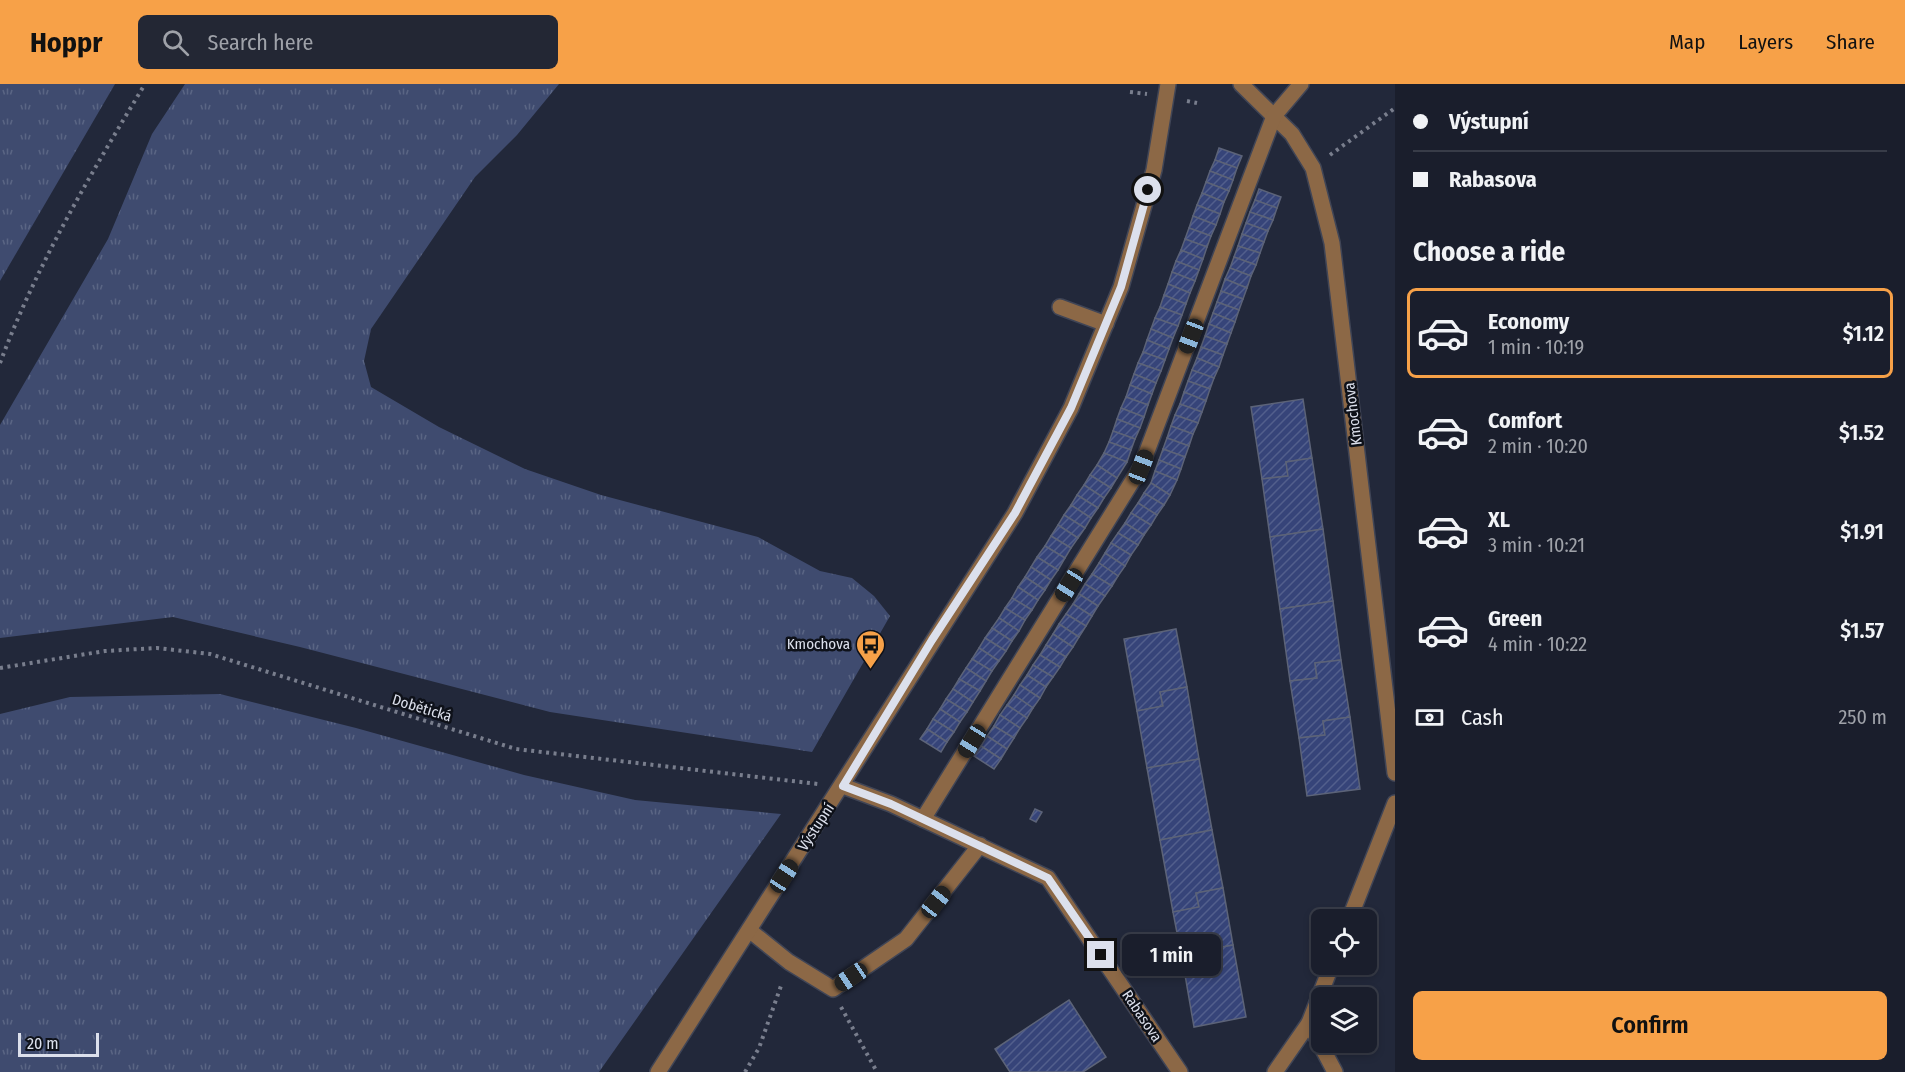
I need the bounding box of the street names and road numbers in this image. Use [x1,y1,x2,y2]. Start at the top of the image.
street label: Kmochova [1340,381,1366,447]
street label: Dobětická [390,690,454,726]
street label: Výstupní [794,800,838,854]
street label: Rabasova [1118,987,1166,1045]

